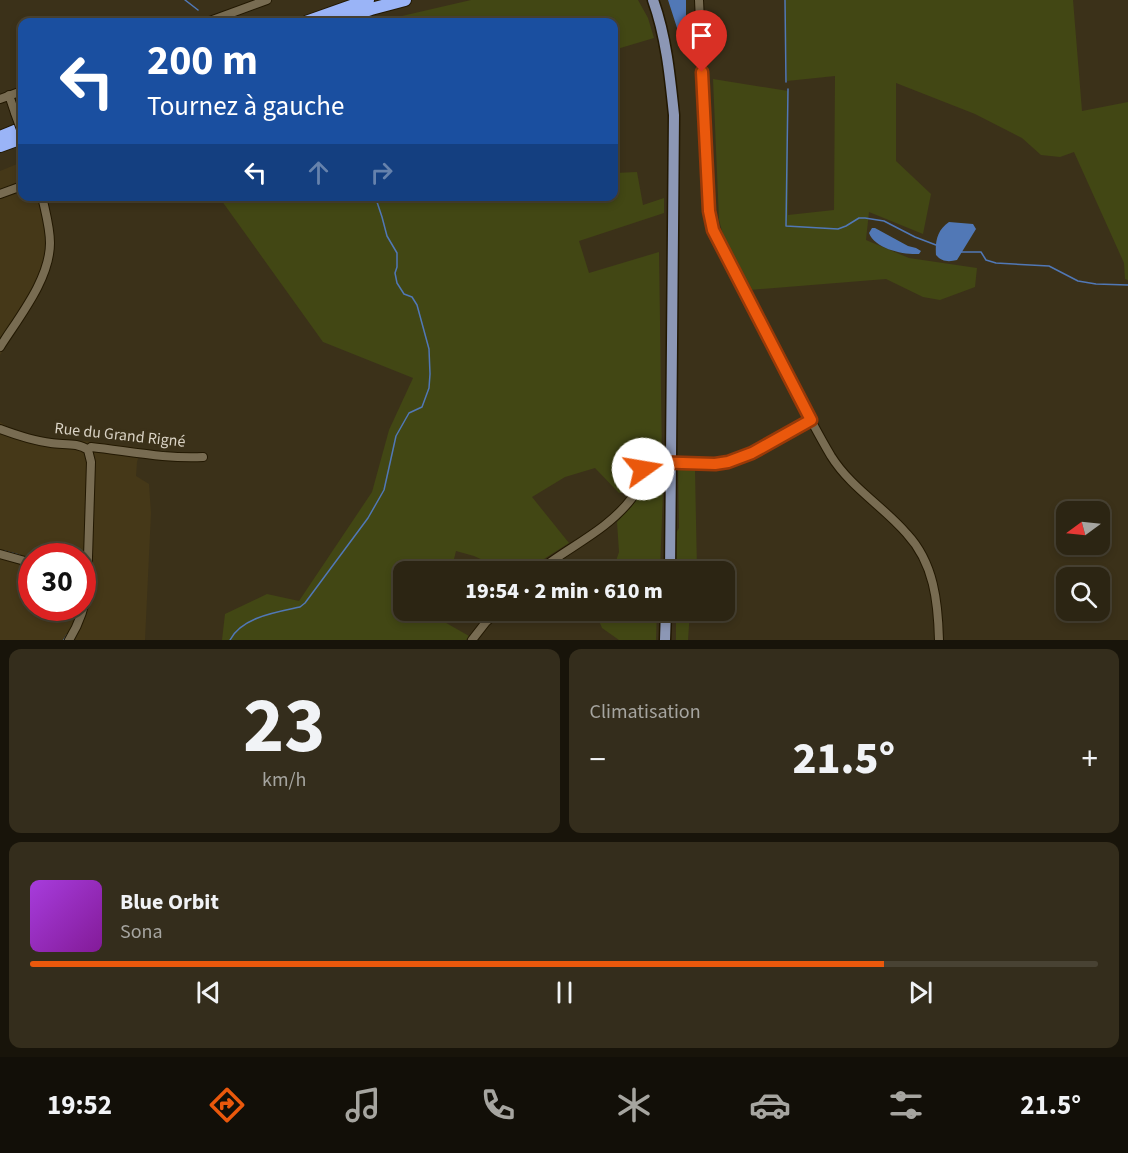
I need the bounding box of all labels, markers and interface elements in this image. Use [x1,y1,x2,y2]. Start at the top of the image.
pin [676,10,727,72]
icon: arrive [685,19,718,52]
text: 200 m [147,31,258,91]
icon: left [48,42,126,120]
text: Tournez à gauche [147,87,344,126]
icon: left [239,156,272,189]
icon: ahead [302,156,335,189]
icon: right [365,156,398,189]
street label: Rue du Grand Rigné [53,417,187,453]
position arrow [611,437,675,501]
north arrow [1056,501,1110,555]
map controls [1056,501,1110,621]
speed limit sign: 30 [18,543,96,621]
button: search [1056,567,1110,621]
text: 19:54 · 2 min · 610 m [465,575,663,607]
text: 23 [243,671,325,782]
text: Climatisation [590,698,701,726]
text: 21.5° [792,727,895,791]
text: − [590,736,606,783]
text: + [1082,736,1098,783]
text: km/h [262,766,306,794]
text: Blue Orbit [120,886,219,918]
text: Sona [120,918,163,946]
icon: previous [192,976,225,1009]
icon: pause [548,976,581,1009]
icon: next [904,976,937,1009]
icon: directions [206,1084,248,1126]
icon: music [342,1084,384,1126]
icon: phone [477,1084,519,1126]
icon: climate [613,1084,655,1126]
icon: car [749,1084,791,1126]
icon: filters [885,1084,927,1126]
text: 19:52 [47,1086,112,1125]
text: 21.5° [1020,1086,1081,1125]

